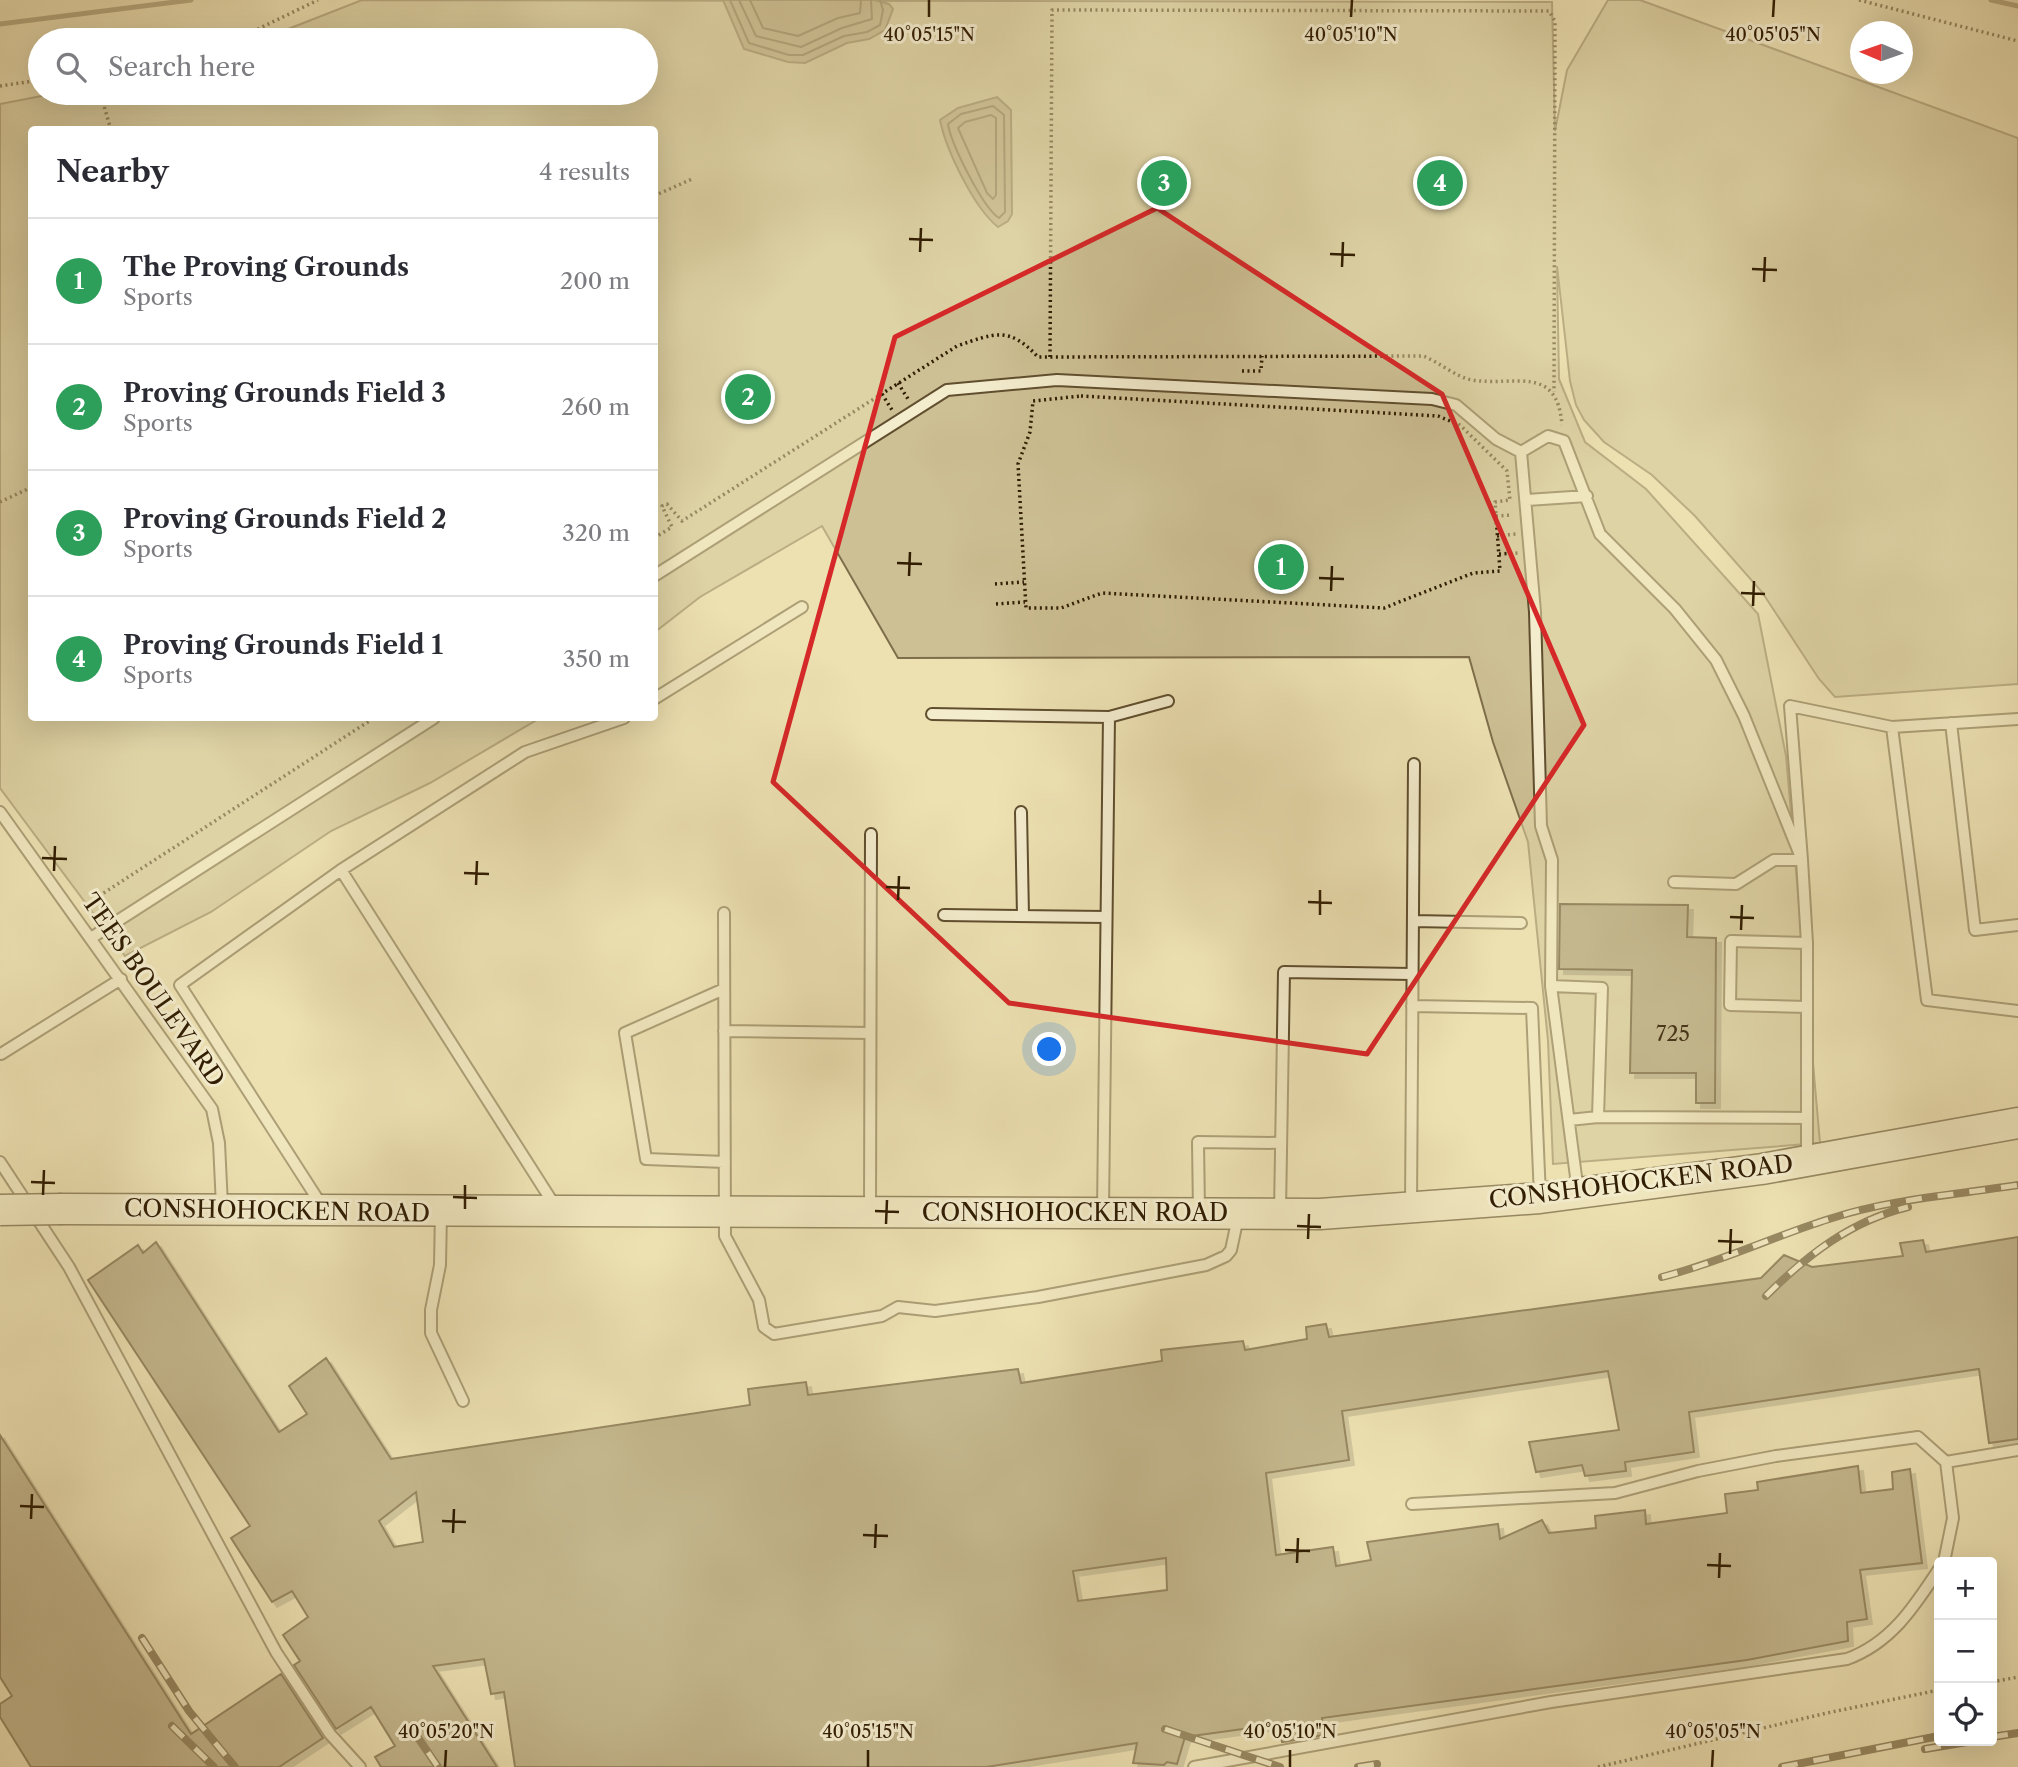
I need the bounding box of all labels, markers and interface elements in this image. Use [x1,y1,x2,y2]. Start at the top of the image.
north arrow [1850,21,1913,84]
text: 40°05'15"N [883,24,975,46]
text: 40°05'10"N [1304,24,1398,46]
text: 40°05'05"N [1725,24,1821,46]
search box [28,28,658,105]
icon: search [52,48,90,86]
text: Search here [108,51,255,83]
text: Nearby [56,153,169,190]
pin: 3 [1141,157,1187,209]
pin: 4 [1417,157,1463,209]
text: 4 results [539,158,630,186]
text: The Proving Grounds [123,251,409,283]
text: 1 [74,267,84,295]
text: 200 m [560,267,630,295]
text: Sports [123,283,193,311]
pin: 2 [725,371,771,423]
text: Proving Grounds Field 3 [123,377,446,409]
text: 2 [72,393,86,421]
text: 260 m [561,393,630,421]
text: Sports [123,409,193,437]
text: Proving Grounds Field 2 [123,503,446,535]
text: 3 [73,519,86,547]
text: 320 m [562,519,630,547]
text: Sports [123,535,193,563]
pin: 1 [1258,541,1304,593]
text: Proving Grounds Field 1 [123,629,443,661]
text: 4 [72,645,86,673]
text: 350 m [563,645,630,673]
text: Sports [123,661,193,689]
street label: TEES BOULEVARD [76,887,231,1092]
house number: 725 [1656,1021,1690,1046]
your location [1032,1032,1066,1066]
street label: CONSHOHOCKEN ROAD [1487,1148,1795,1215]
street label: CONSHOHOCKEN ROAD [124,1193,430,1228]
street label: CONSHOHOCKEN ROAD [922,1198,1228,1227]
map controls [1934,1557,1997,1746]
button: + [1934,1557,1997,1620]
button: − [1934,1620,1997,1683]
button: locate [1934,1683,1997,1746]
text: 40°05'20"N [398,1721,494,1743]
text: 40°05'15"N [822,1721,914,1743]
text: 40°05'10"N [1243,1721,1337,1743]
text: 40°05'05"N [1665,1721,1761,1743]

